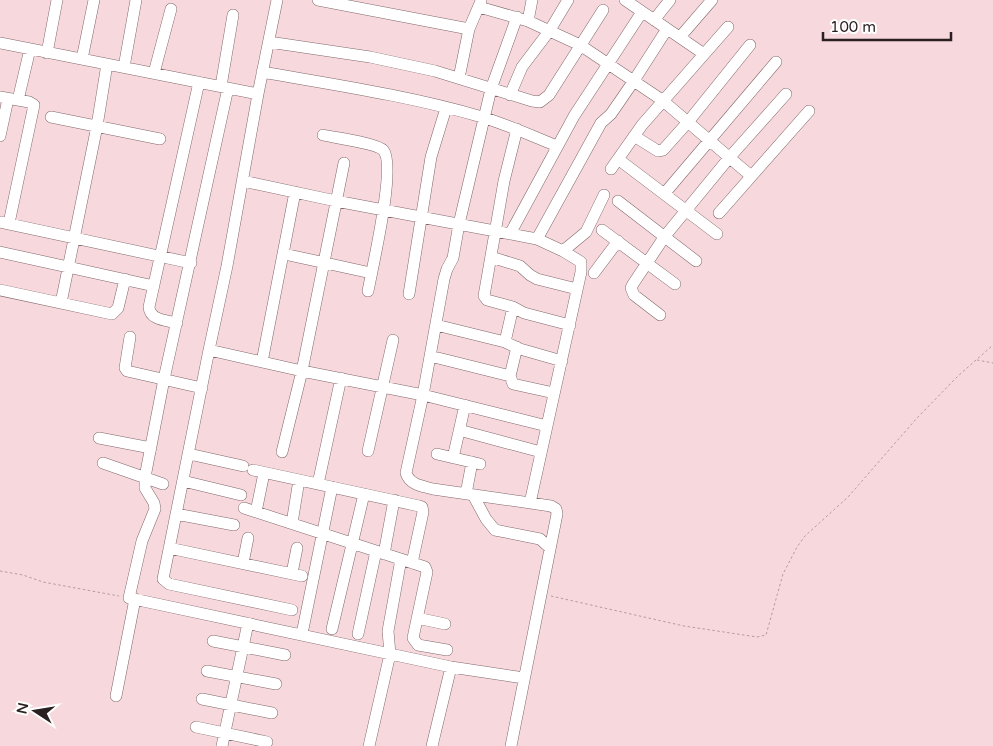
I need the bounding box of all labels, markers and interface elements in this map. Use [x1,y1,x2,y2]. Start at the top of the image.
scale bar [823,10,950,42]
text: 100 m [830,18,876,36]
north arrow [10,686,60,736]
text: N [13,701,32,716]

